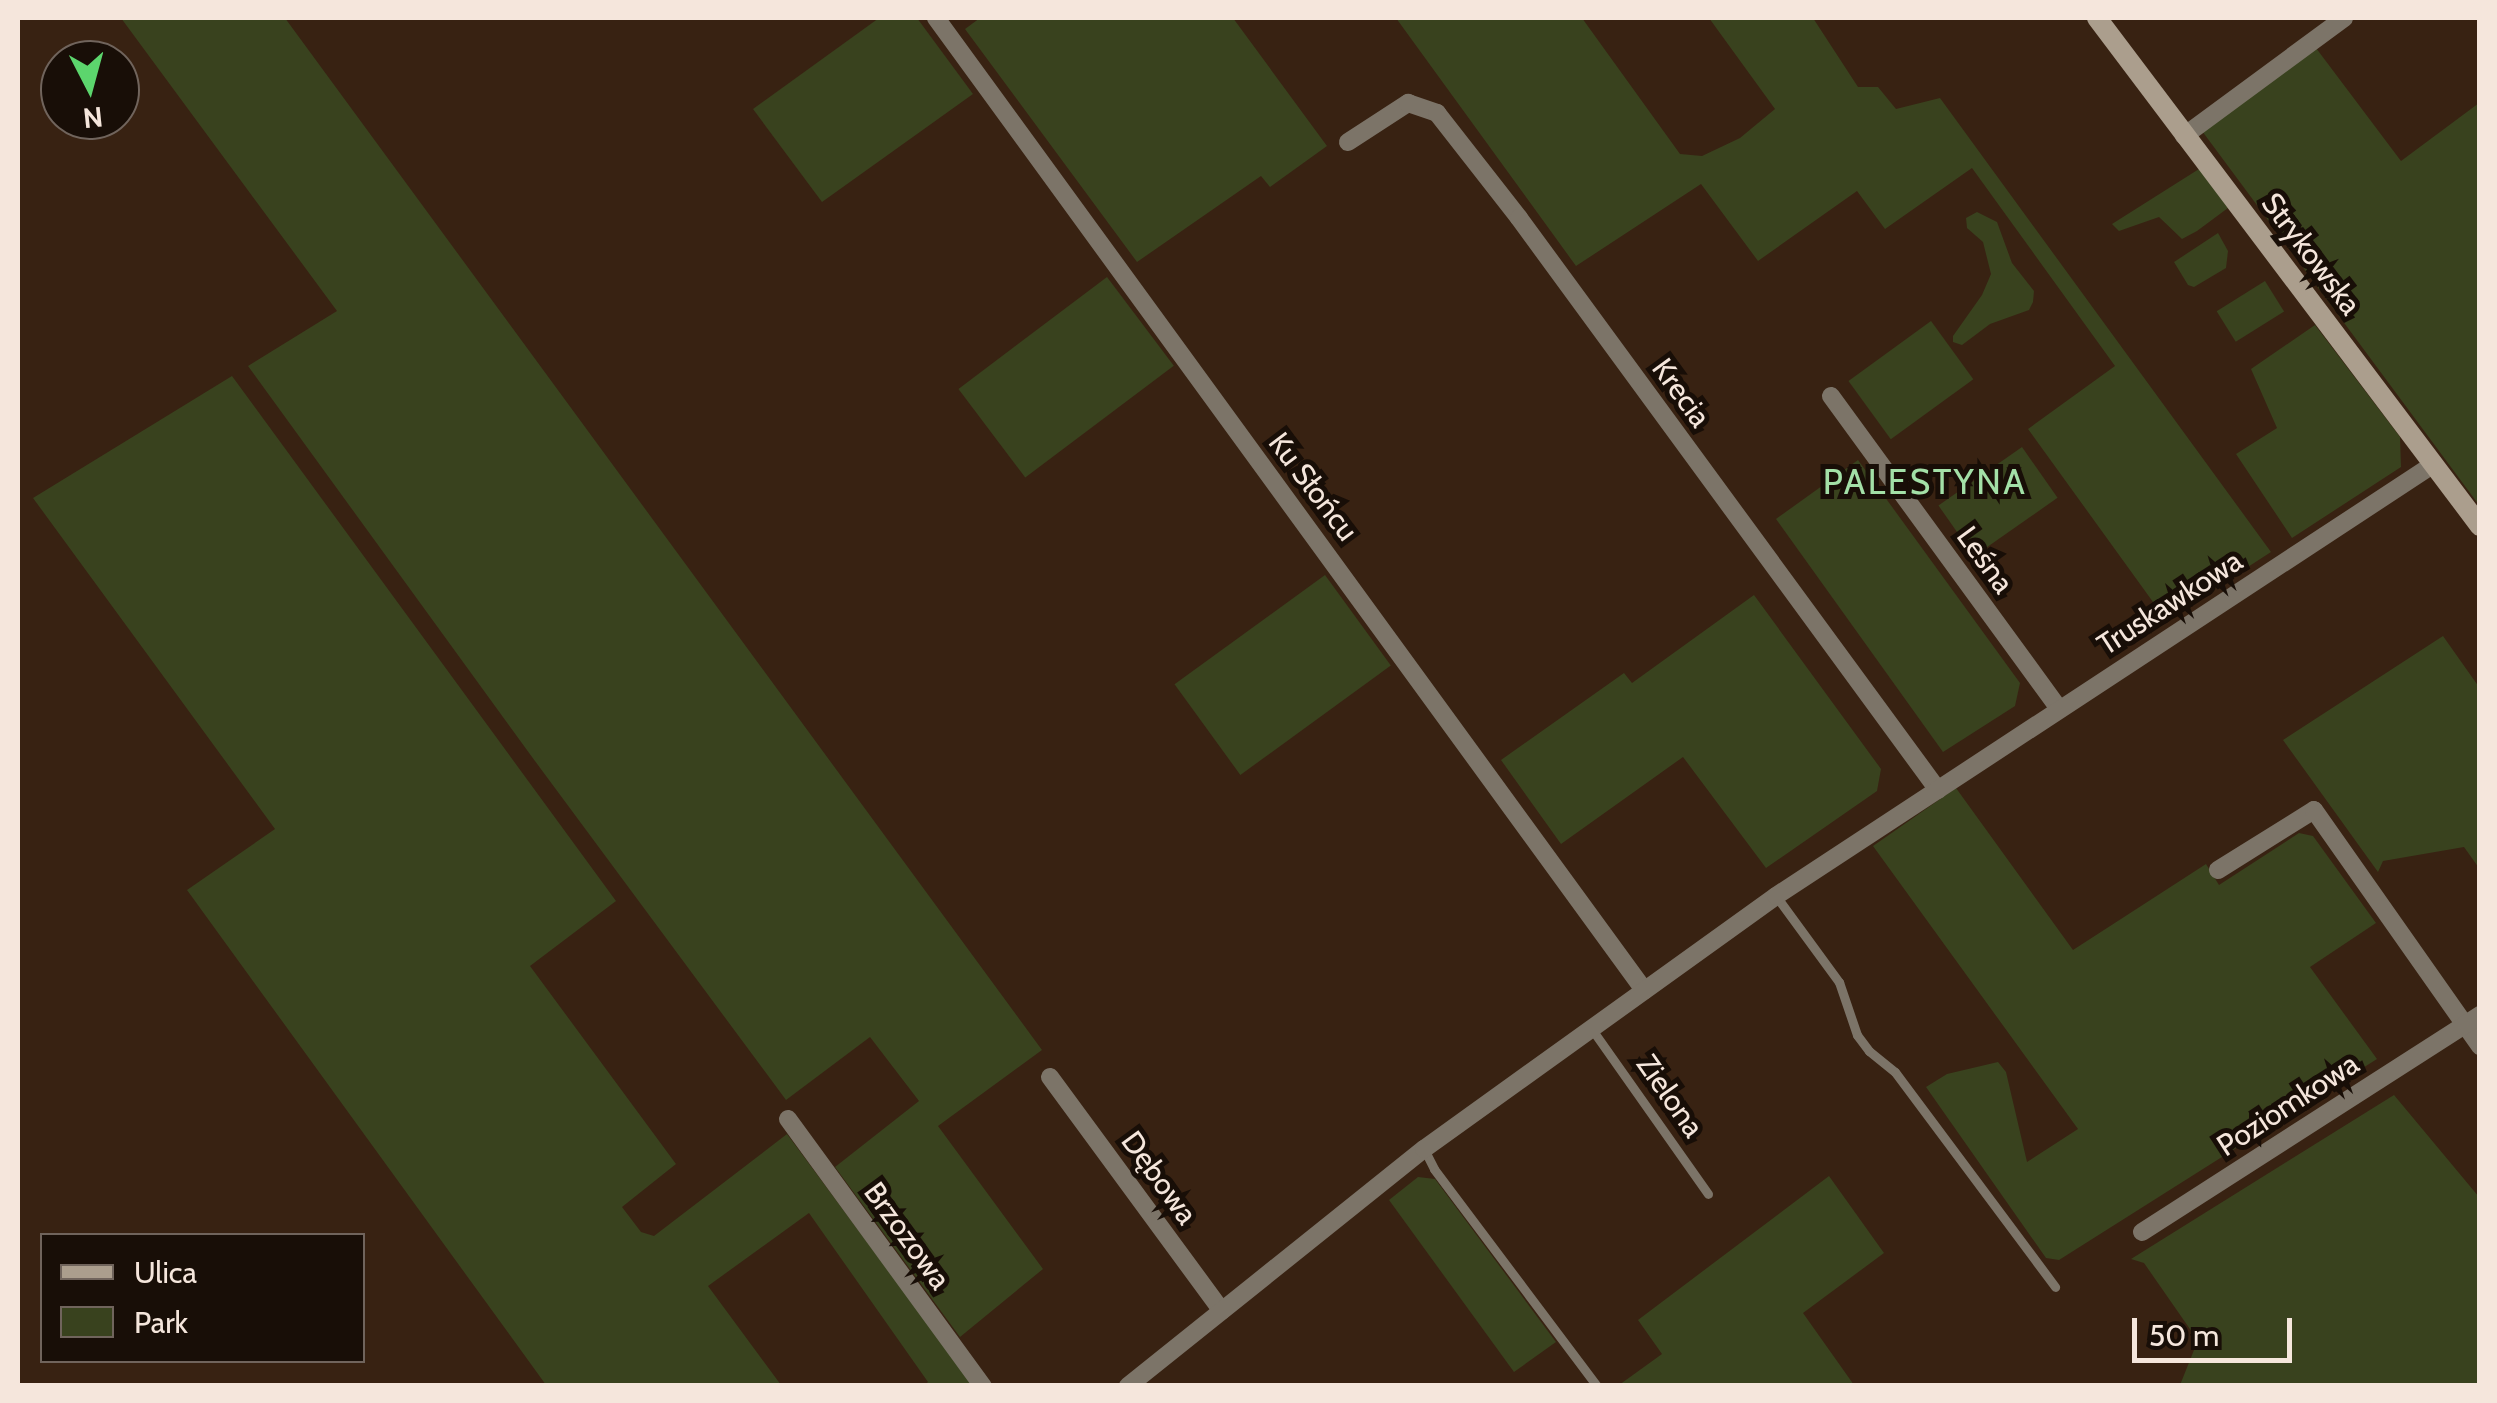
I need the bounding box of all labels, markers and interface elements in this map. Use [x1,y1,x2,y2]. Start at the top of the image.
north arrow [40,40,140,140]
text: N [81,100,105,136]
street label: Strykowska [2254,186,2368,322]
street label: Krecia [1644,352,1718,434]
street label: Ku Słońcu [1261,426,1365,548]
district label: PALESTYNA [1823,461,2027,503]
street label: Leśna [1949,520,2021,600]
street label: Truskawkowa [2091,543,2249,663]
street label: Poziomkowa [2211,1046,2365,1164]
street label: Zielona [1629,1048,1711,1144]
street label: Dębowa [1113,1124,1205,1232]
street label: Brzozowa [856,1176,958,1296]
legend [40,1233,365,1363]
text: Ulica [134,1254,197,1291]
scale bar [2137,1298,2297,1360]
text: Park [134,1304,188,1341]
text: 50 m [2149,1317,2219,1354]

